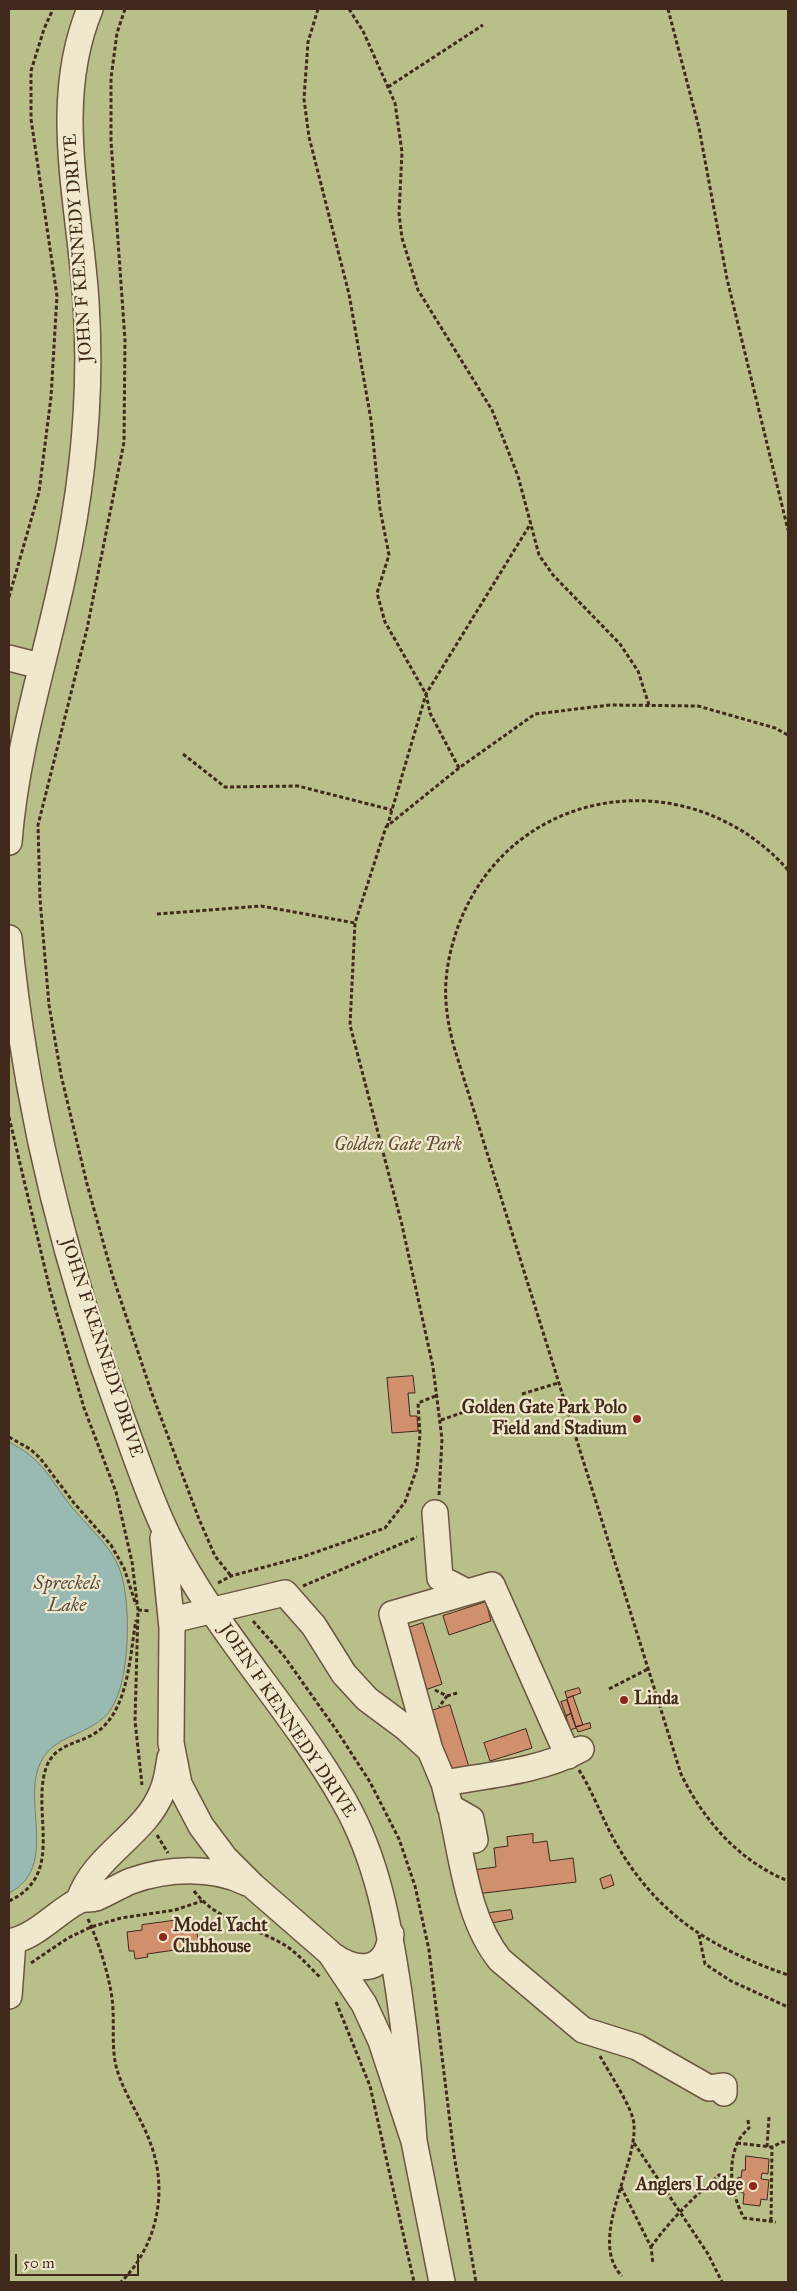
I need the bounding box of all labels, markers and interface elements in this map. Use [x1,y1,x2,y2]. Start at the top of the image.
street label: JOHN F KENNEDY DRIVE [60,133,98,363]
park label: Golden Gate Park [334,1135,462,1157]
street label: JOHN F KENNEDY DRIVE [55,1236,147,1460]
place label: Golden Gate Park Polo Field and Stadium [462,1398,627,1440]
marker: Golden Gate Park Polo Field and Stadium [631,1413,643,1425]
water label: Spreckels Lake [34,1573,100,1617]
street label: JOHN F KENNEDY DRIVE [214,1620,360,1822]
place label: Linda [634,1689,679,1711]
marker: Linda [618,1694,630,1706]
place label: Model Yacht Clubhouse [173,1916,268,1958]
marker: Model Yacht Clubhouse [157,1931,169,1943]
place label: Anglers Lodge [636,2175,743,2197]
marker: Anglers Lodge [747,2180,759,2192]
scale bar [18,2244,141,2276]
text: 50 m [23,2254,55,2272]

